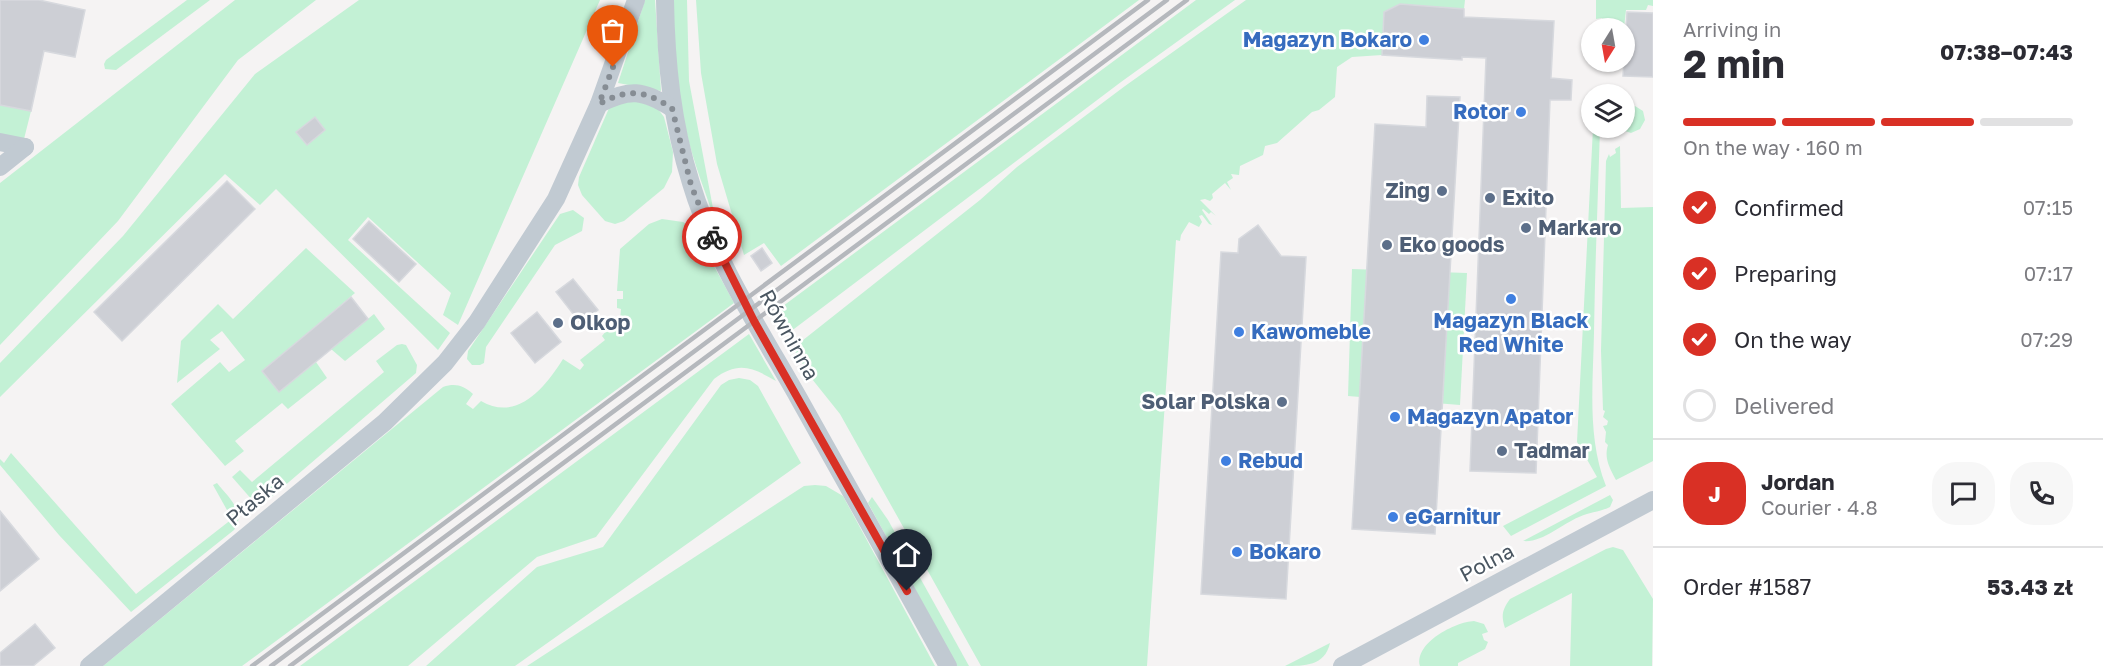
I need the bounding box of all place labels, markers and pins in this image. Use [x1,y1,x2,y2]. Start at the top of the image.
pin [587,5,638,67]
place label: Magazyn Bokaro [1243,26,1412,52]
marker: Magazyn Bokaro [1417,33,1431,47]
place label: Rotor [1453,98,1509,124]
marker: Rotor [1514,105,1528,119]
place label: Zing [1385,177,1430,203]
marker: Zing [1435,184,1449,198]
place label: Exito [1502,184,1554,210]
marker: Exito [1483,191,1497,205]
place label: Markaro [1538,214,1622,240]
marker: Markaro [1519,221,1533,235]
place label: Eko goods [1399,231,1505,257]
marker: Eko goods [1380,238,1394,252]
marker: Magazyn Black Red White [1504,292,1518,306]
place label: Magazyn Black Red White [1433,307,1589,357]
place label: Olkop [570,309,631,335]
marker: Olkop [551,316,565,330]
place label: Kawomeble [1251,318,1371,344]
marker: Kawomeble [1232,325,1246,339]
place label: Solar Polska [1141,388,1270,414]
marker: Solar Polska [1275,395,1289,409]
place label: Magazyn Apator [1407,403,1574,429]
marker: Magazyn Apator [1388,410,1402,424]
place label: Tadmar [1514,437,1590,463]
marker: Tadmar [1495,444,1509,458]
place label: Rebud [1238,447,1303,473]
marker: Rebud [1219,454,1233,468]
place label: eGarnitur [1405,503,1501,529]
marker: eGarnitur [1386,510,1400,524]
pin [881,529,932,591]
place label: Bokaro [1249,538,1321,564]
marker: Bokaro [1230,545,1244,559]

